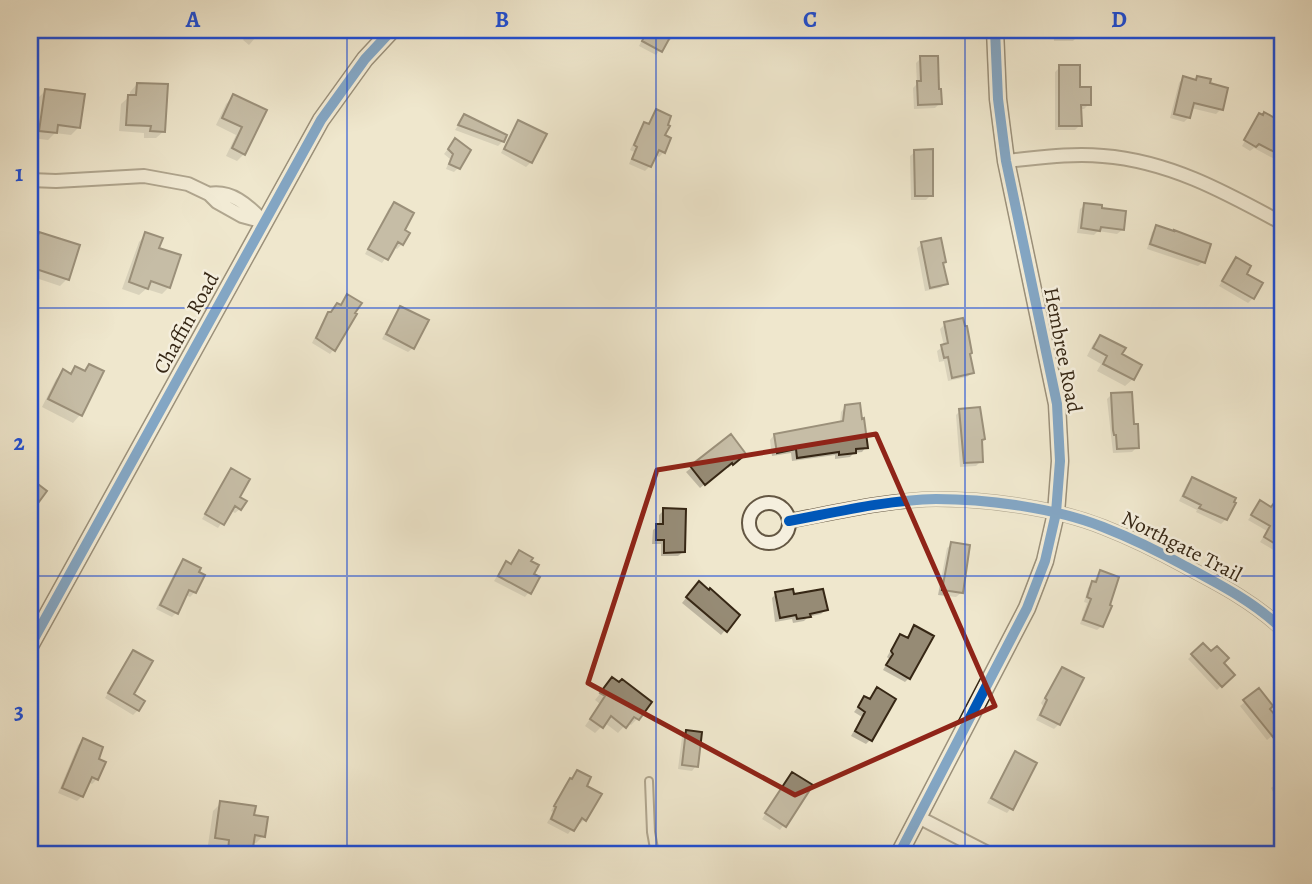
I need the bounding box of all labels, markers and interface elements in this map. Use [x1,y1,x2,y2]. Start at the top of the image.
text: A [185,4,201,35]
text: B [495,4,509,35]
text: C [803,4,817,35]
text: D [1111,4,1127,35]
text: 1 [15,158,23,189]
street label: Chaffin Road [147,267,226,379]
street label: Hembree Road [1037,285,1089,416]
text: 2 [13,427,25,458]
street label: Northgate Trail [1117,504,1247,588]
text: 3 [14,696,24,727]

